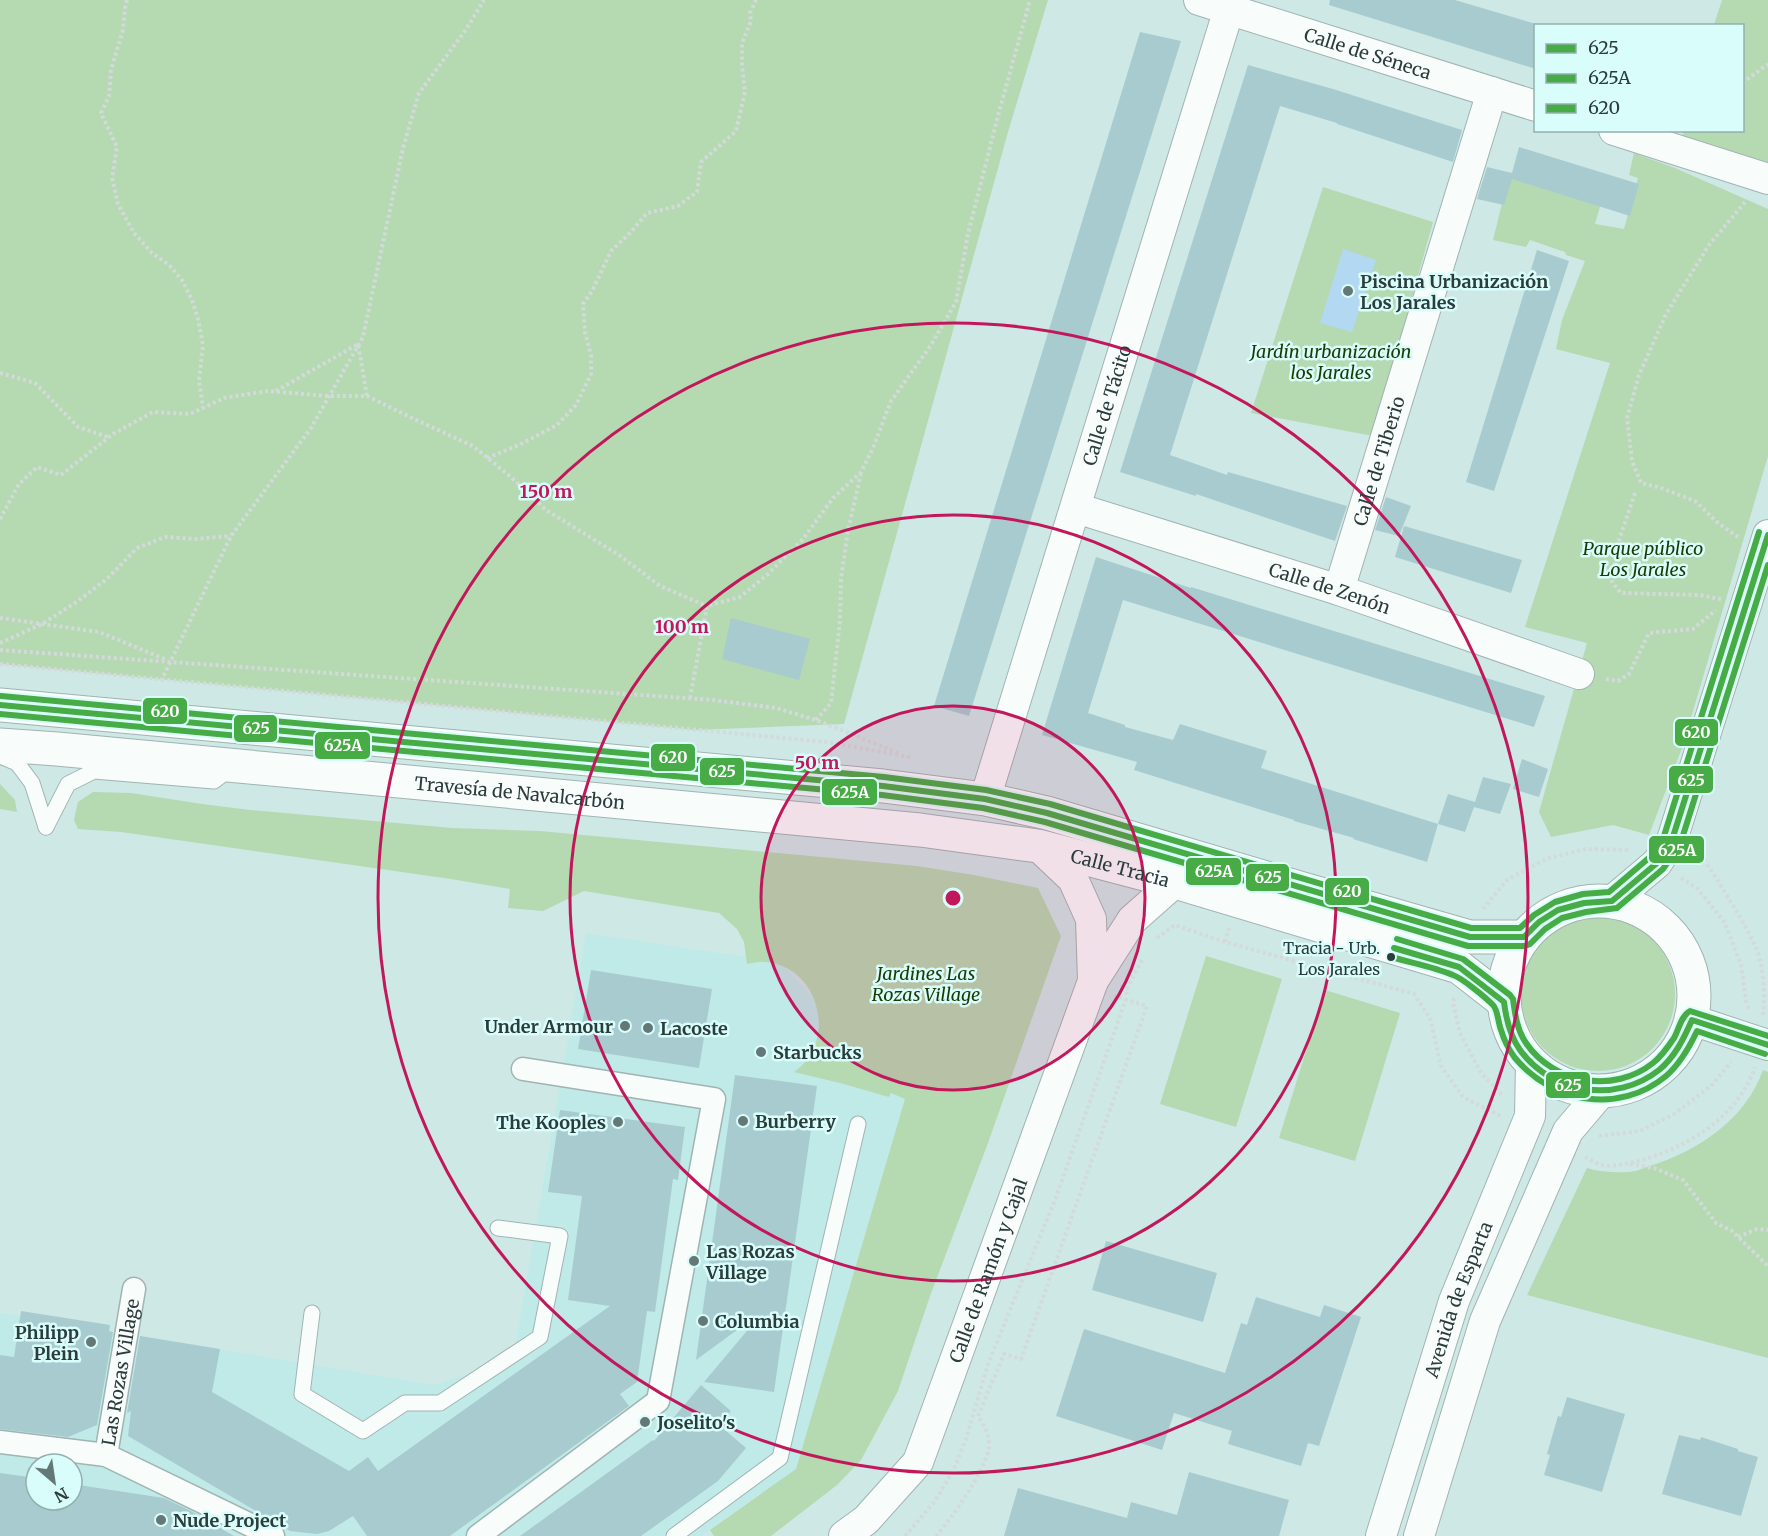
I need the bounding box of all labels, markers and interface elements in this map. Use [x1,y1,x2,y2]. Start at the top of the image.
street label: Calle de Séneca [1301,22,1435,84]
legend [1534,24,1744,132]
text: 625 [1588,36,1619,59]
text: 625A [1588,66,1631,89]
text: 620 [1588,96,1620,119]
place label: Piscina Urbanización Los Jarales [1360,270,1548,314]
marker: Piscina Urbanización Los Jarales [1341,284,1355,298]
park label: Jardín urbanización los Jarales [1249,340,1411,384]
street label: Calle de Tácito [1077,342,1136,468]
street label: Calle de Tiberio [1348,393,1409,529]
text: 150 m [520,480,572,503]
park label: Parque público Los Jarales [1583,537,1703,581]
street label: Calle de Zenón [1266,557,1394,619]
text: 100 m [655,615,709,638]
line badge: 620 [142,697,188,725]
text: 620 [150,701,180,721]
line badge: 625 [233,714,278,743]
text: 625 [242,718,270,738]
line badge: 620 [1674,718,1719,747]
text: 620 [1681,722,1711,742]
line badge: 625A [314,731,371,760]
text: 625A [324,735,363,755]
line badge: 620 [650,743,696,772]
text: 620 [658,747,688,767]
text: 50 m [795,751,839,774]
line badge: 625 [699,757,745,786]
text: 625 [708,761,736,781]
line badge: 625 [1668,765,1714,794]
text: 625 [1677,770,1705,790]
street label: Travesía de Navalcarbón [414,771,626,814]
line badge: 625A [821,778,878,806]
text: 625A [831,782,870,802]
line badge: 625A [1648,835,1705,864]
text: 625A [1658,840,1697,860]
street label: Calle Tracia [1068,844,1172,892]
line badge: 625A [1185,857,1242,886]
text: 625A [1195,861,1234,881]
line badge: 625 [1245,863,1290,892]
text: 625 [1254,867,1282,887]
line badge: 620 [1324,877,1370,906]
text: 620 [1332,881,1362,901]
centre of rings [943,888,963,908]
place label: Tracia - Urb. Los Jarales [1283,938,1380,979]
marker: Tracia - Urb. Los Jarales [1385,951,1397,963]
park label: Jardines Las Rozas Village [872,962,980,1006]
place label: Under Armour [484,1015,613,1038]
place label: Lacoste [660,1017,728,1040]
marker: Under Armour [618,1019,632,1033]
marker: Lacoste [641,1021,655,1035]
place label: Starbucks [773,1041,862,1064]
marker: Starbucks [754,1045,768,1059]
line badge: 625 [1545,1071,1591,1099]
text: 625 [1554,1075,1582,1095]
place label: Burberry [755,1110,836,1133]
place label: The Kooples [496,1111,606,1134]
marker: Burberry [736,1114,750,1128]
marker: The Kooples [611,1115,625,1129]
street label: Calle de Ramón y Cajal [944,1174,1032,1366]
street label: Avenida de Esparta [1419,1217,1497,1381]
place label: Las Rozas Village [705,1240,795,1284]
marker: Las Rozas Village [687,1254,701,1268]
street label: Las Rozas Village [96,1297,144,1448]
place label: Columbia [715,1310,800,1333]
marker: Columbia [696,1314,710,1328]
place label: Philipp Plein [15,1321,79,1365]
marker: Philipp Plein [84,1335,98,1349]
place label: Joselito's [656,1411,735,1434]
marker: Joselito's [638,1415,652,1429]
north arrow [24,1452,84,1512]
text: N [51,1483,72,1507]
place label: Nude Project [173,1509,287,1532]
marker: Nude Project [154,1513,168,1527]

